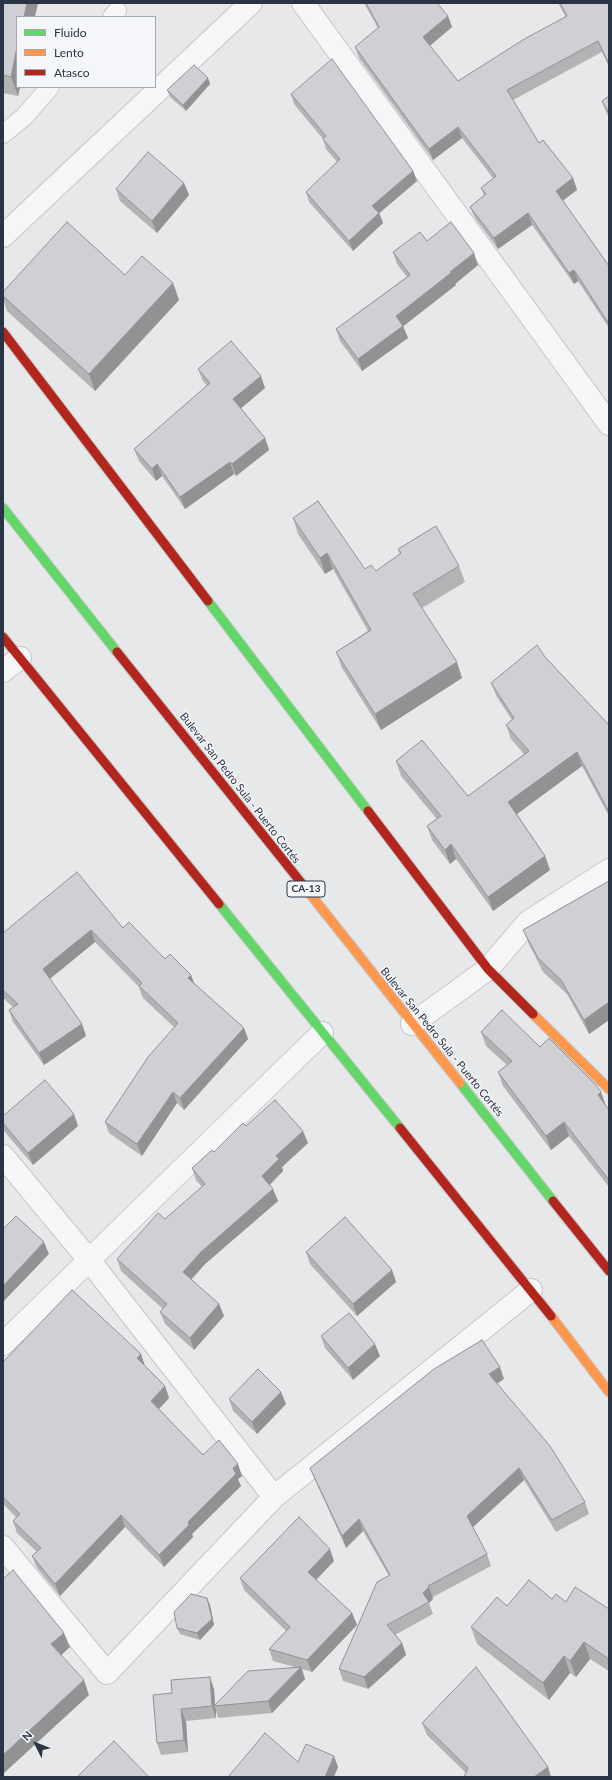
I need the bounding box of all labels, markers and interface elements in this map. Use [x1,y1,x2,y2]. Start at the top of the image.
legend [16,16,156,88]
text: Fluido [54,25,87,40]
text: Lento [54,45,84,60]
text: Atasco [54,65,90,80]
street label: Bulevar San Pedro Sula - Puerto Cortés [177,710,303,866]
road number: CA-13 [287,881,325,897]
street label: Bulevar San Pedro Sula - Puerto Cortés [378,965,506,1119]
north arrow [16,1724,56,1764]
text: N [19,1728,34,1743]

